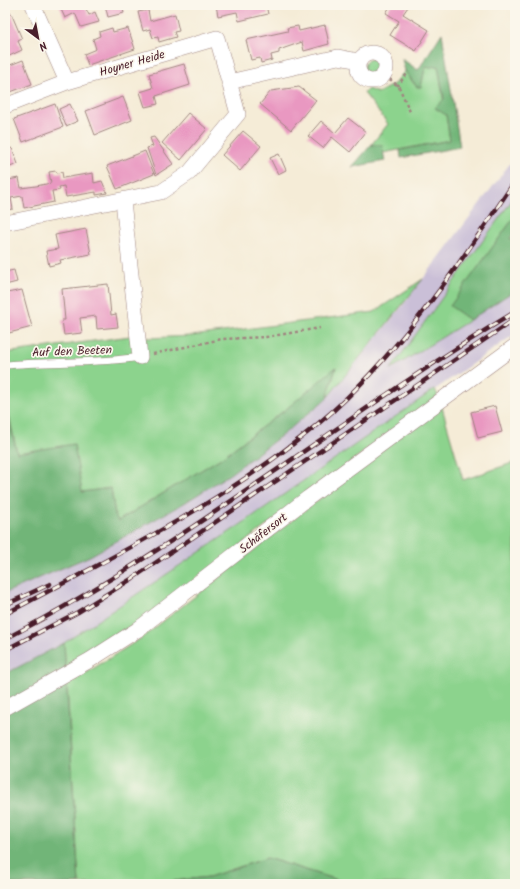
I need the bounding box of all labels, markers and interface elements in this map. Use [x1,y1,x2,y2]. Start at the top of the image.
north arrow [18,18,58,58]
text: N [35,36,50,55]
street label: Hoyner Heide [97,45,168,82]
street label: Auf den Beeten [32,341,112,362]
street label: Schäfersort [235,508,292,558]

